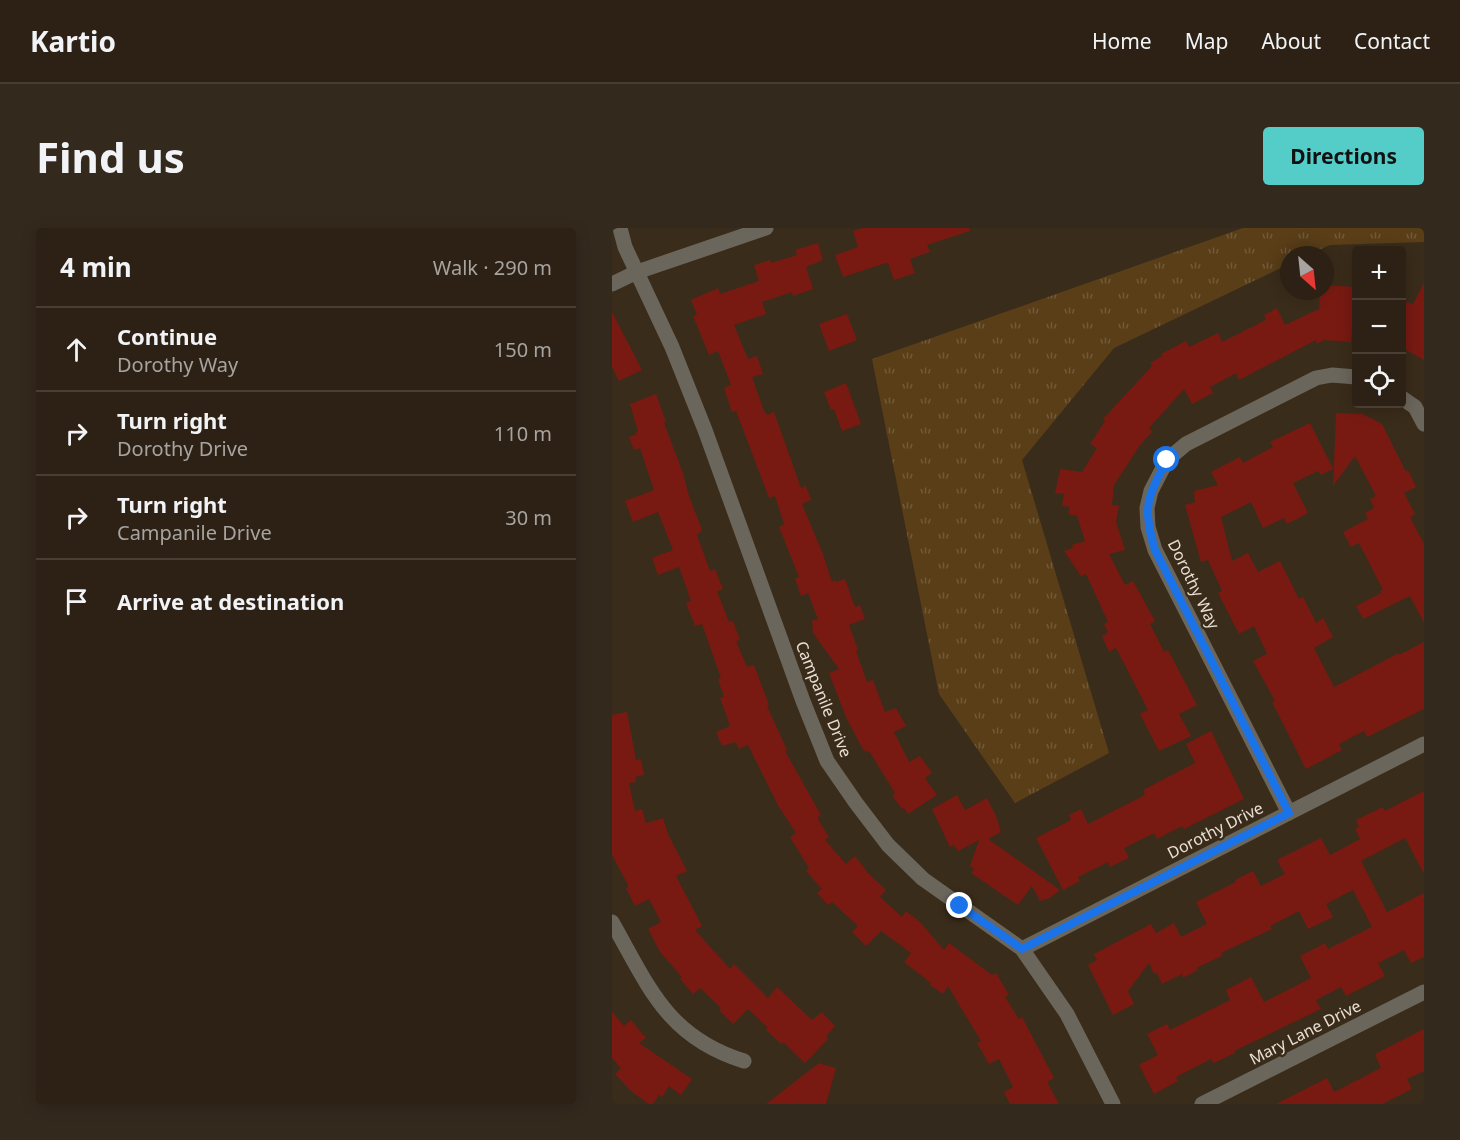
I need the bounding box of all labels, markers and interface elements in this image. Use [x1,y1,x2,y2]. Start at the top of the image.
text: Kartio [30,22,116,60]
text: Home [1092,27,1152,55]
text: Map [1185,27,1228,55]
text: About [1261,27,1321,55]
text: Contact [1354,27,1430,55]
button: Directions [1263,127,1424,185]
text: Find us [36,128,185,185]
north arrow [1280,246,1334,300]
map controls [1352,246,1406,408]
button: + [1352,246,1406,300]
text: 4 min [60,249,132,285]
text: Walk · 290 m [433,254,552,281]
button: − [1352,300,1406,354]
text: Continue [117,321,217,351]
icon: ahead [60,333,93,366]
text: 150 m [494,336,552,363]
text: Dorothy Way [117,351,238,378]
button: locate [1352,354,1406,408]
text: Turn right [117,405,227,435]
icon: right [60,417,93,450]
text: 110 m [494,420,552,447]
text: Dorothy Drive [117,435,248,462]
route start [1153,446,1179,472]
text: Turn right [117,489,227,519]
icon: right [60,501,93,534]
text: 30 m [505,504,552,531]
text: Campanile Drive [117,519,272,546]
street label: Dorothy Way [1163,536,1226,633]
icon: arrive [60,585,93,618]
text: Arrive at destination [117,586,344,616]
street label: Campanile Drive [791,638,857,760]
street label: Dorothy Drive [1163,796,1267,864]
route end [946,892,972,918]
street label: Mary Lane Drive [1245,994,1365,1070]

